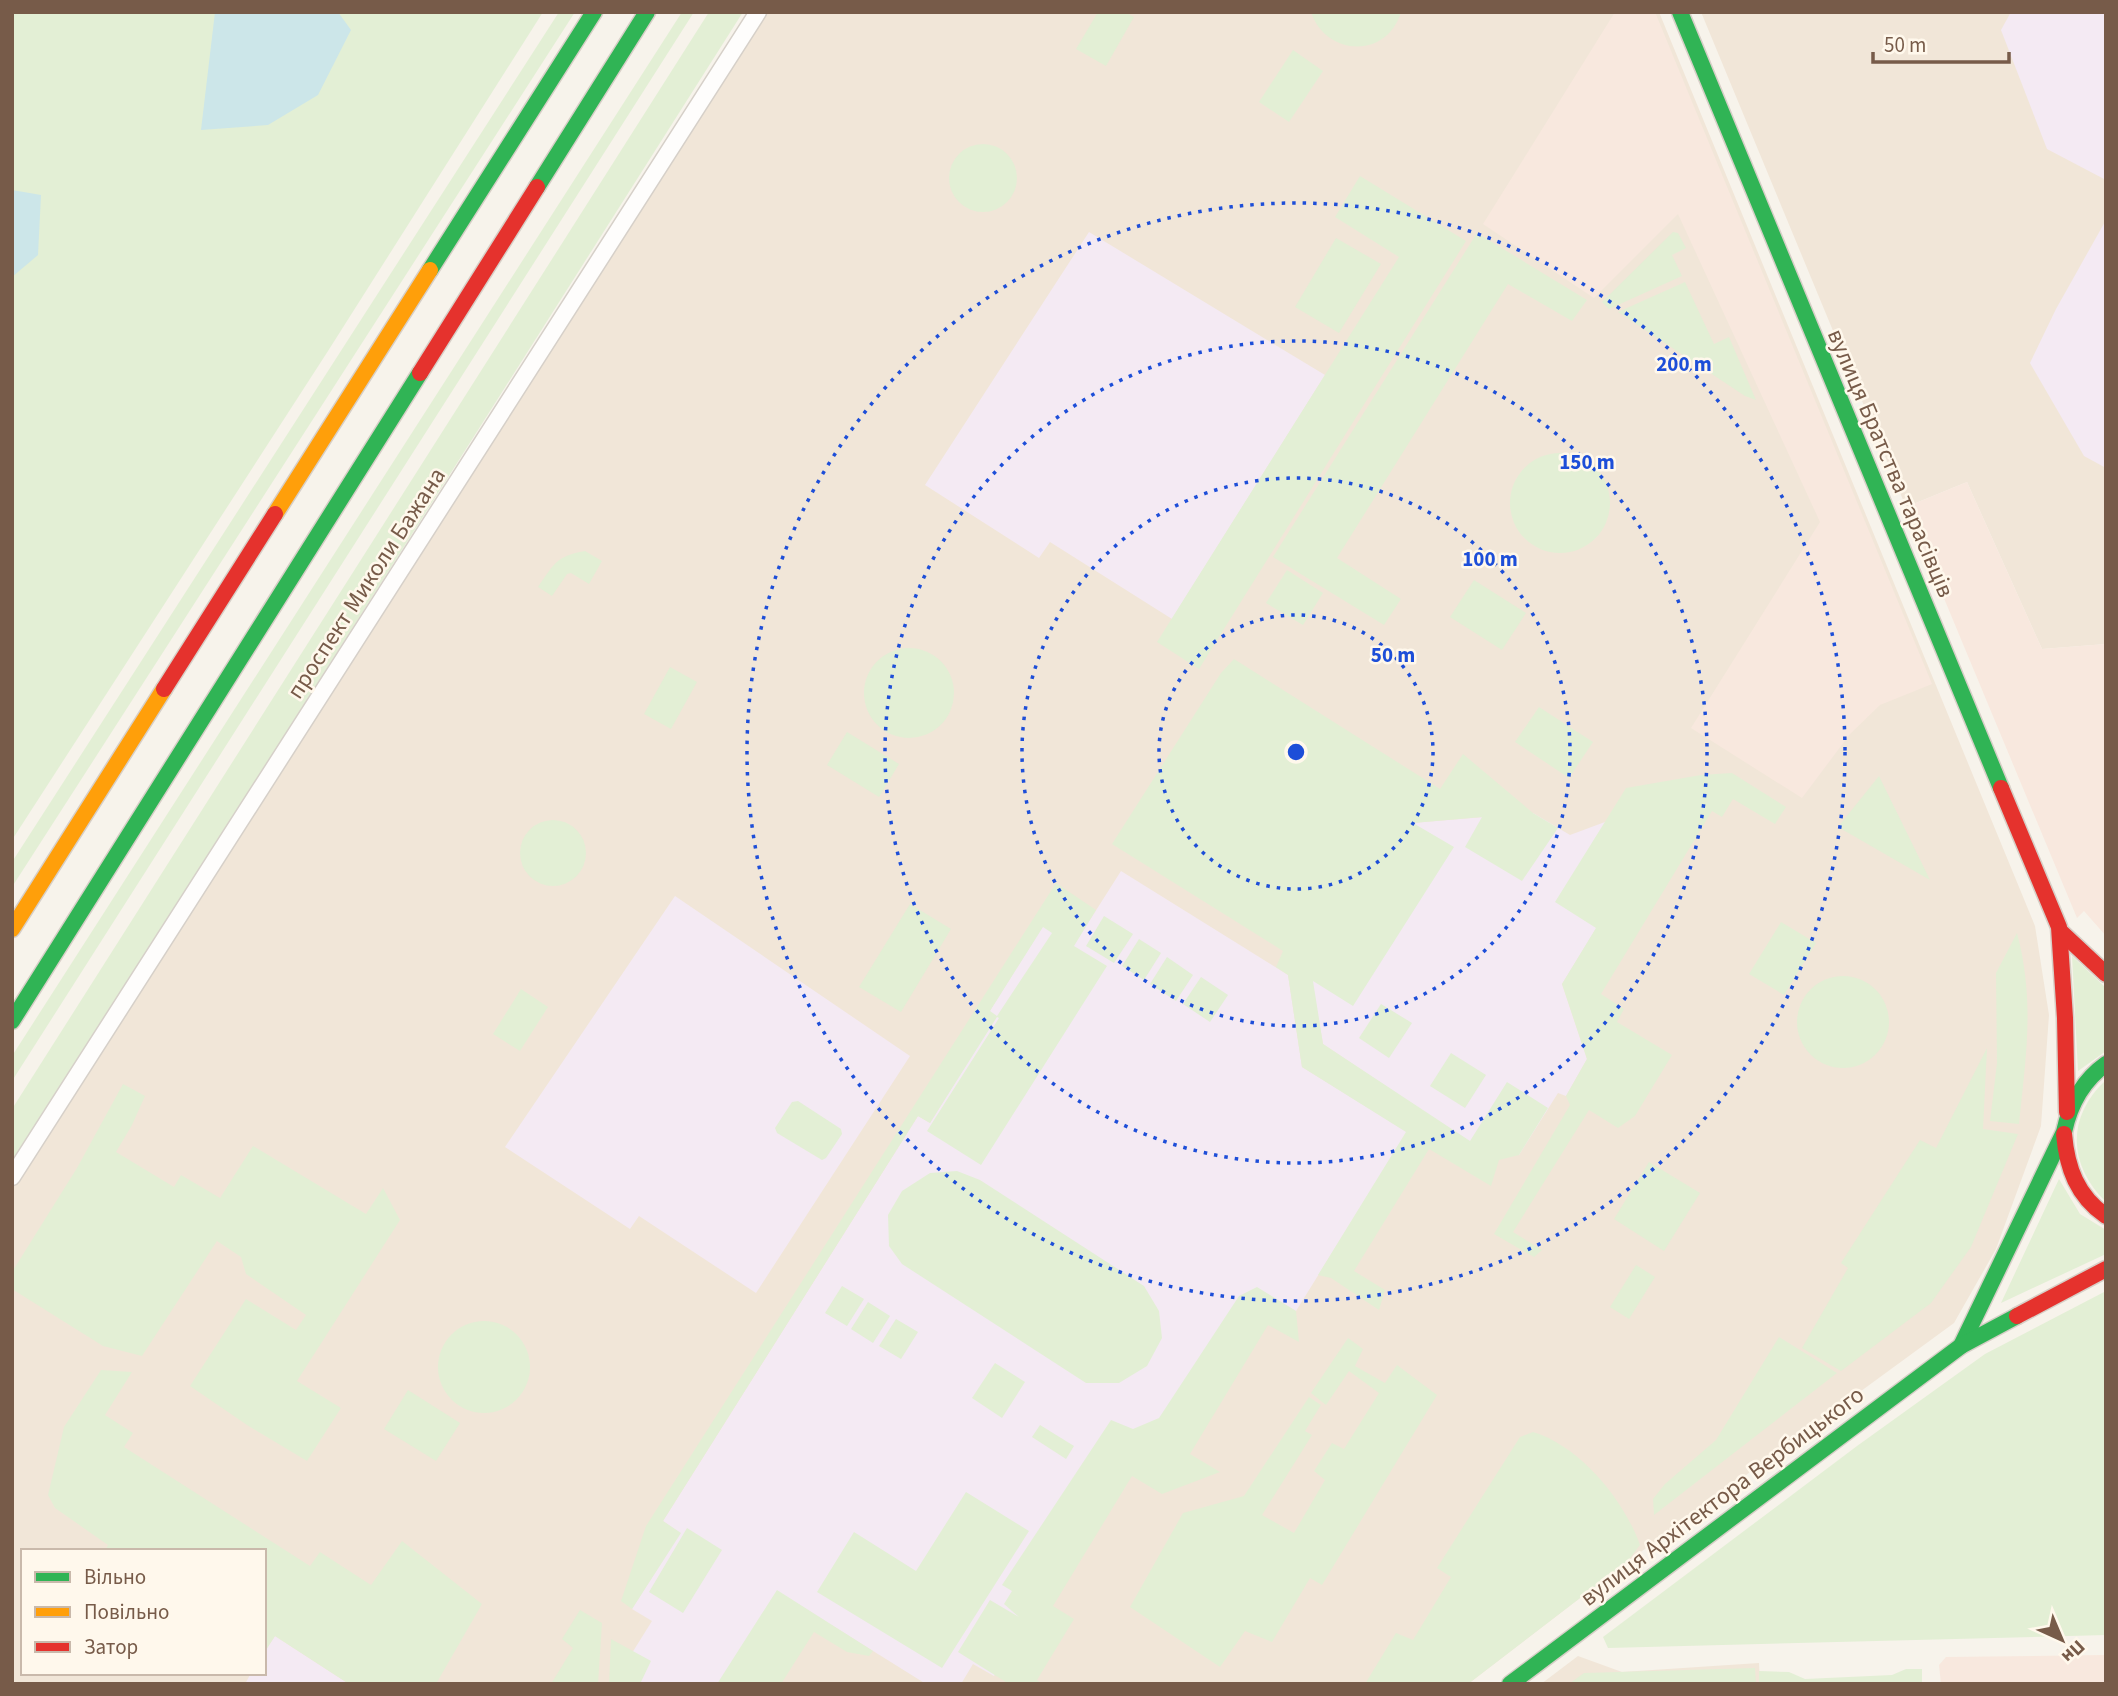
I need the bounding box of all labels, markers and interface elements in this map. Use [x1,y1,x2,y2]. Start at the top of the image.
scale bar [1873,21,2010,65]
text: 50 m [1884,30,1926,60]
street label: вулиця Братства тарасівців [1818,324,1963,603]
text: 200 m [1656,349,1712,379]
text: 150 m [1559,447,1615,477]
street label: проспект Миколи Бажана [278,461,455,706]
text: 100 m [1462,544,1518,574]
text: 50 m [1371,640,1415,670]
centre of rings [1284,740,1308,764]
street label: вулиця Архітектора Вербицького [1573,1378,1872,1615]
legend [21,1549,266,1675]
text: Вільно [84,1562,146,1592]
text: Повільно [84,1597,169,1627]
north arrow [2027,1605,2097,1675]
text: Затор [84,1632,138,1662]
text: Пн [2055,1633,2091,1669]

